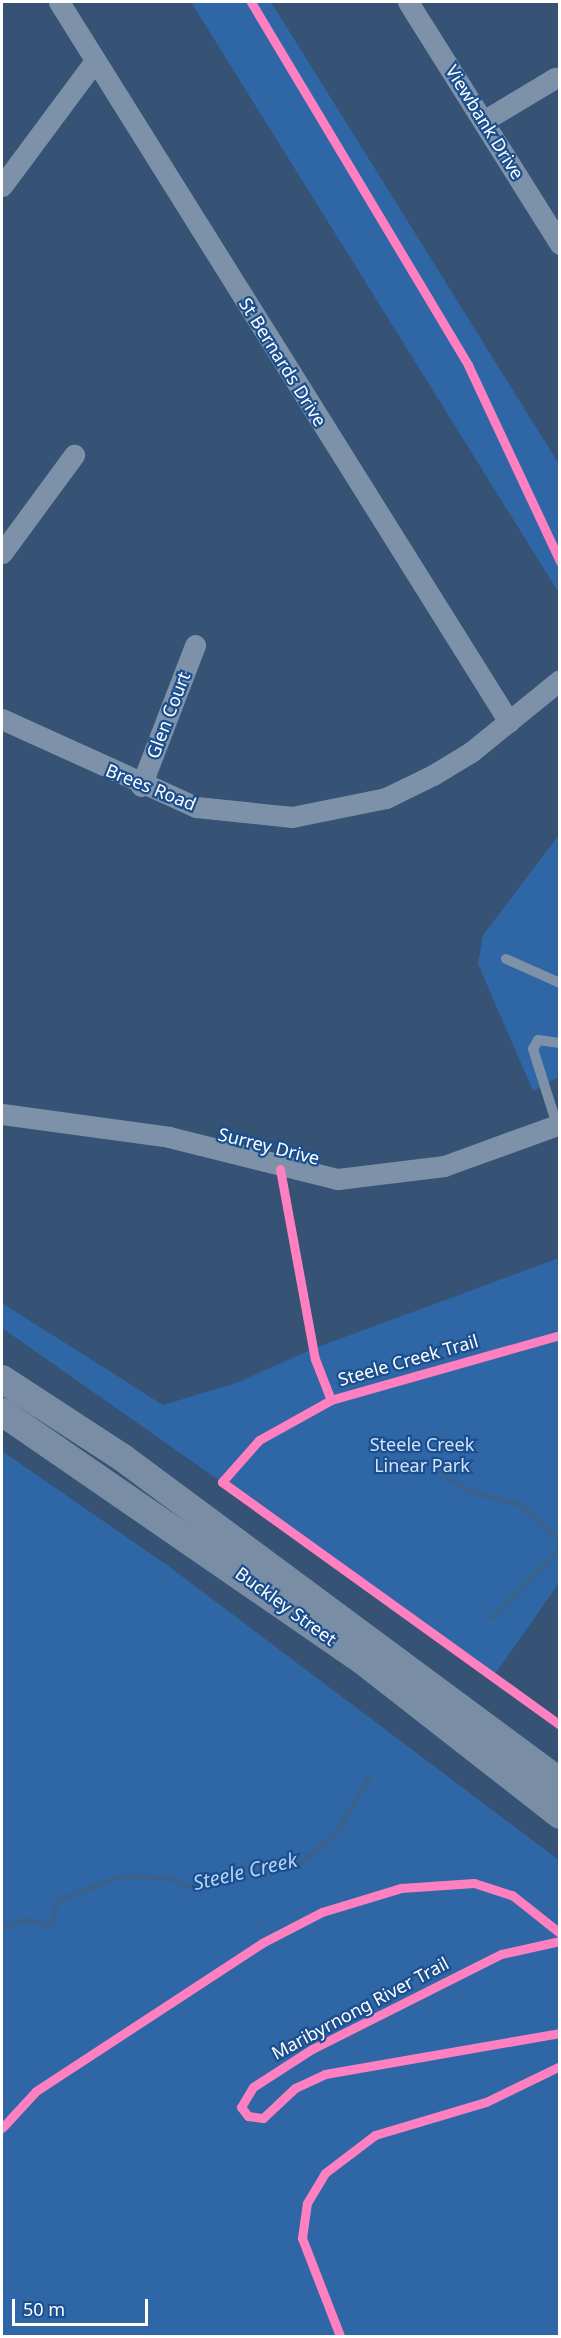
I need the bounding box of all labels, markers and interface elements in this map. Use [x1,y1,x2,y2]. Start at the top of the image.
street label: Viewbank Drive [441,61,529,183]
street label: St Bernards Drive [235,294,331,430]
street label: Glen Court [142,669,194,761]
street label: Brees Road [103,759,199,815]
street label: Surrey Drive [216,1123,322,1169]
street label: Steele Creek Trail [335,1330,481,1390]
park label: Steele Creek Linear Park [370,1434,474,1476]
street label: Buckley Street [231,1562,341,1650]
water label: Steele Creek [191,1847,299,1895]
street label: Maribyrnong River Trail [268,1952,452,2064]
scale bar [15,2287,152,2325]
text: 50 m [23,2297,65,2321]

